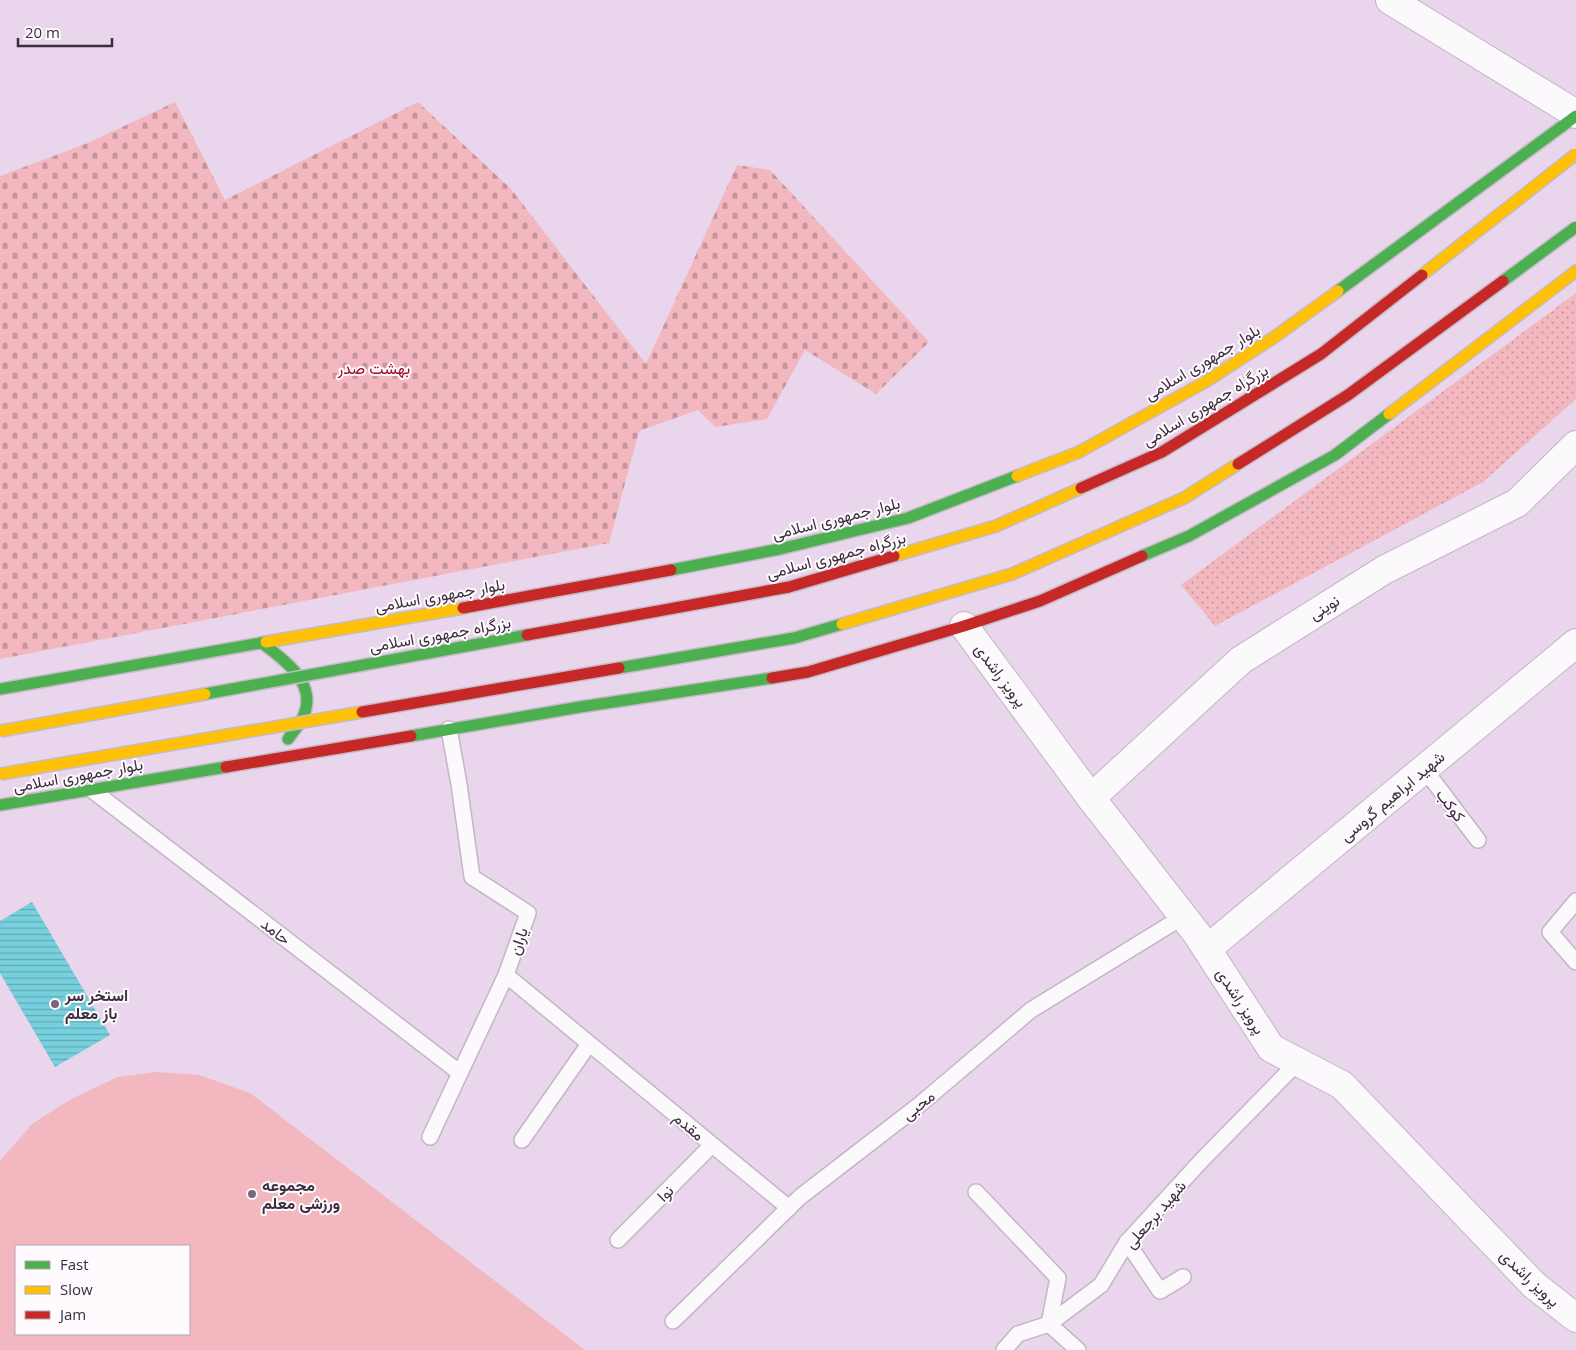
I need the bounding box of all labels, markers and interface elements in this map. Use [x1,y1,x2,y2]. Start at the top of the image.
scale bar [18,15,111,47]
text: 20 m [25,22,60,42]
street label: بلوار جمهوری اسلامی [1140,319,1264,405]
park label: بهشت صدر [337,357,410,379]
street label: بزرگراه جمهوری اسلامی [1138,359,1272,451]
street label: بلوار جمهوری اسلامی [770,491,902,545]
street label: بزرگراه جمهوری اسلامی [764,526,908,584]
street label: بلوار جمهوری اسلامی [373,573,507,617]
street label: نوینی [1304,589,1344,625]
street label: بزرگراه جمهوری اسلامی [368,611,512,657]
street label: پرویز راشدی [969,638,1032,712]
street label: شهید ابراهیم گروسی [1335,746,1449,846]
street label: بلوار جمهوری اسلامی [11,753,145,797]
street label: کوکب [1431,784,1471,826]
street label: حامد [257,912,296,950]
street label: یاران [503,924,533,958]
street label: پرویز راشدی [1211,964,1271,1039]
place label: استخر سر باز معلم [64,984,128,1024]
marker: استخر سر باز معلم [49,998,61,1010]
street label: محبی [897,1085,939,1125]
street label: مقدم [669,1106,709,1146]
place label: مجموعه ورزشی معلم [262,1174,340,1214]
street label: شهید برجعلی [1119,1175,1191,1253]
street label: نوا [652,1180,678,1206]
marker: مجموعه ورزشی معلم [246,1188,258,1200]
street label: پرویز راشدی [1494,1244,1565,1312]
legend [15,1245,190,1335]
text: Fast [60,1254,89,1274]
text: Slow [60,1279,93,1299]
text: Jam [58,1304,86,1324]

